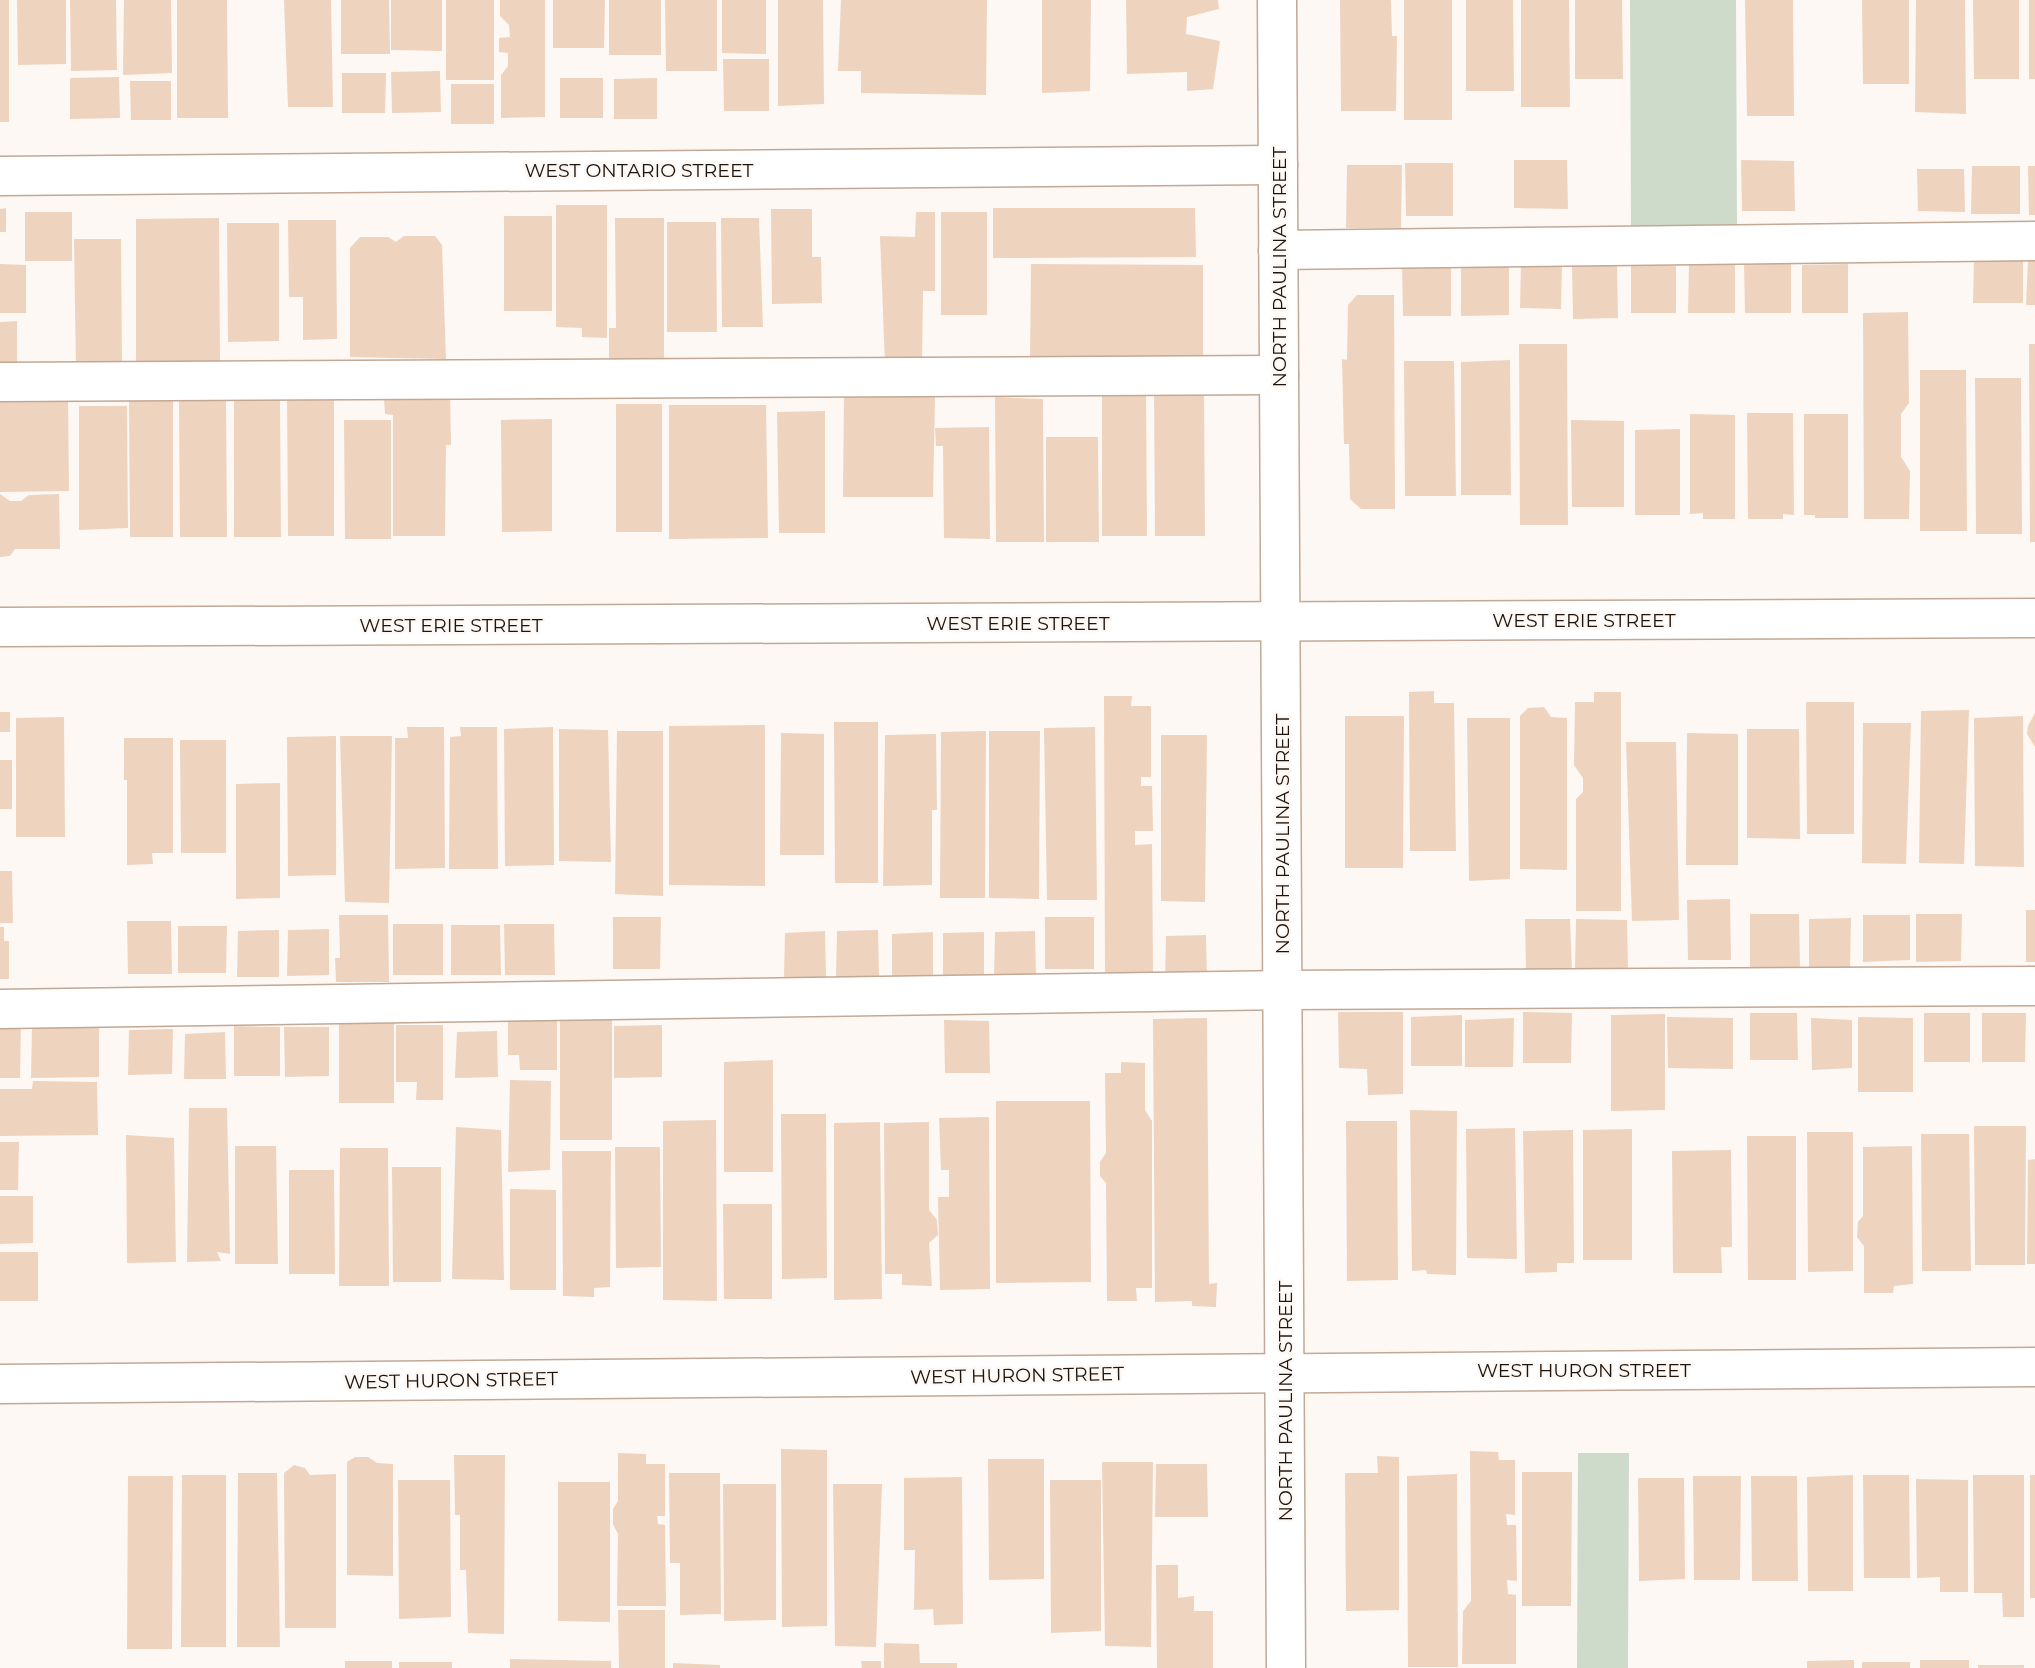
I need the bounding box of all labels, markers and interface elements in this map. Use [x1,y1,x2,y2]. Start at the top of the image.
street label: NORTH PAULINA STREET [1268,146,1291,387]
street label: WEST ONTARIO STREET [524,159,754,182]
street label: WEST ERIE STREET [1492,609,1676,632]
street label: WEST ERIE STREET [926,612,1110,635]
street label: WEST ERIE STREET [359,614,543,637]
street label: NORTH PAULINA STREET [1271,713,1294,954]
street label: NORTH PAULINA STREET [1274,1280,1297,1521]
street label: WEST HURON STREET [1477,1359,1691,1382]
street label: WEST HURON STREET [910,1362,1124,1389]
street label: WEST HURON STREET [344,1367,558,1394]

